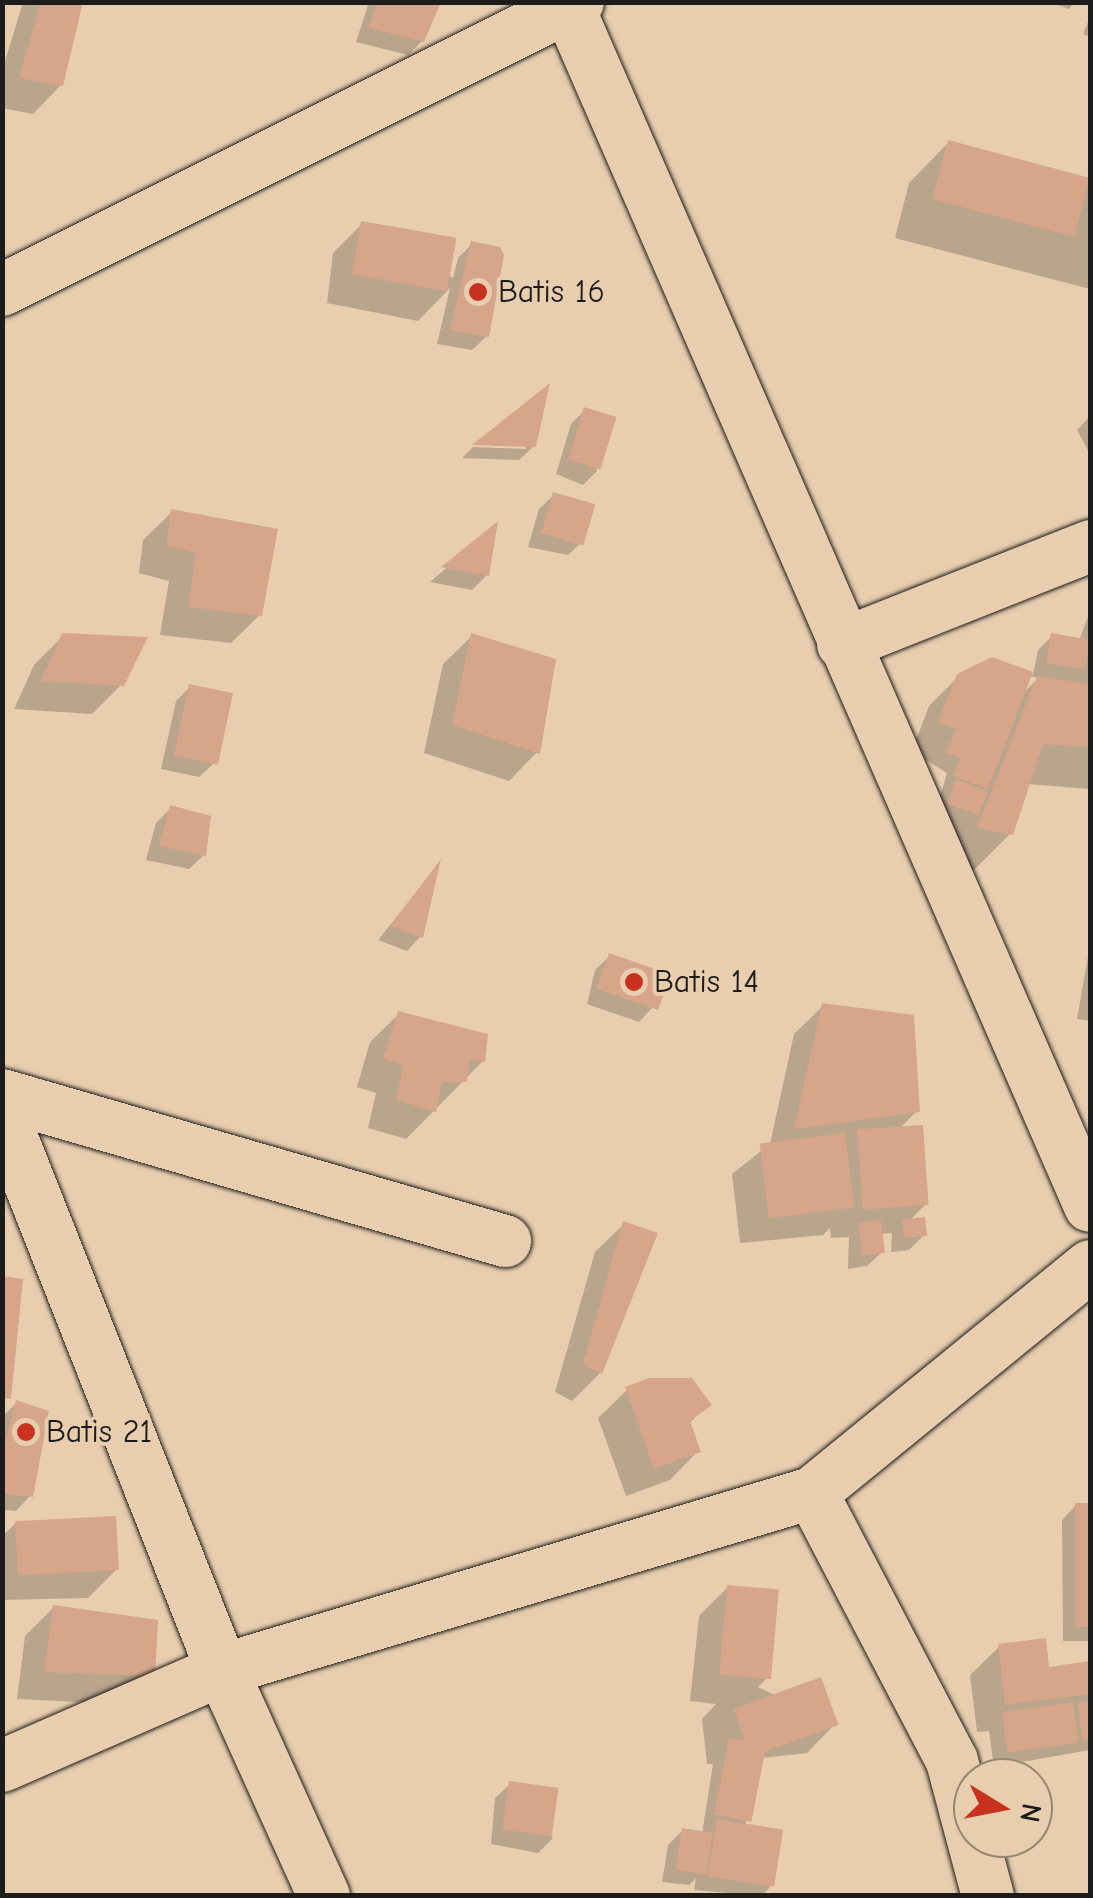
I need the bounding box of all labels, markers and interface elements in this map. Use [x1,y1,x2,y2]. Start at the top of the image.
place label: Batis 16 [498,273,605,311]
marker: Batis 16 [467,281,489,303]
place label: Batis 14 [654,963,759,1001]
marker: Batis 14 [623,971,645,993]
place label: Batis 21 [46,1413,152,1451]
marker: Batis 21 [15,1421,37,1443]
north arrow [953,1758,1053,1858]
text: N [1013,1801,1048,1825]

